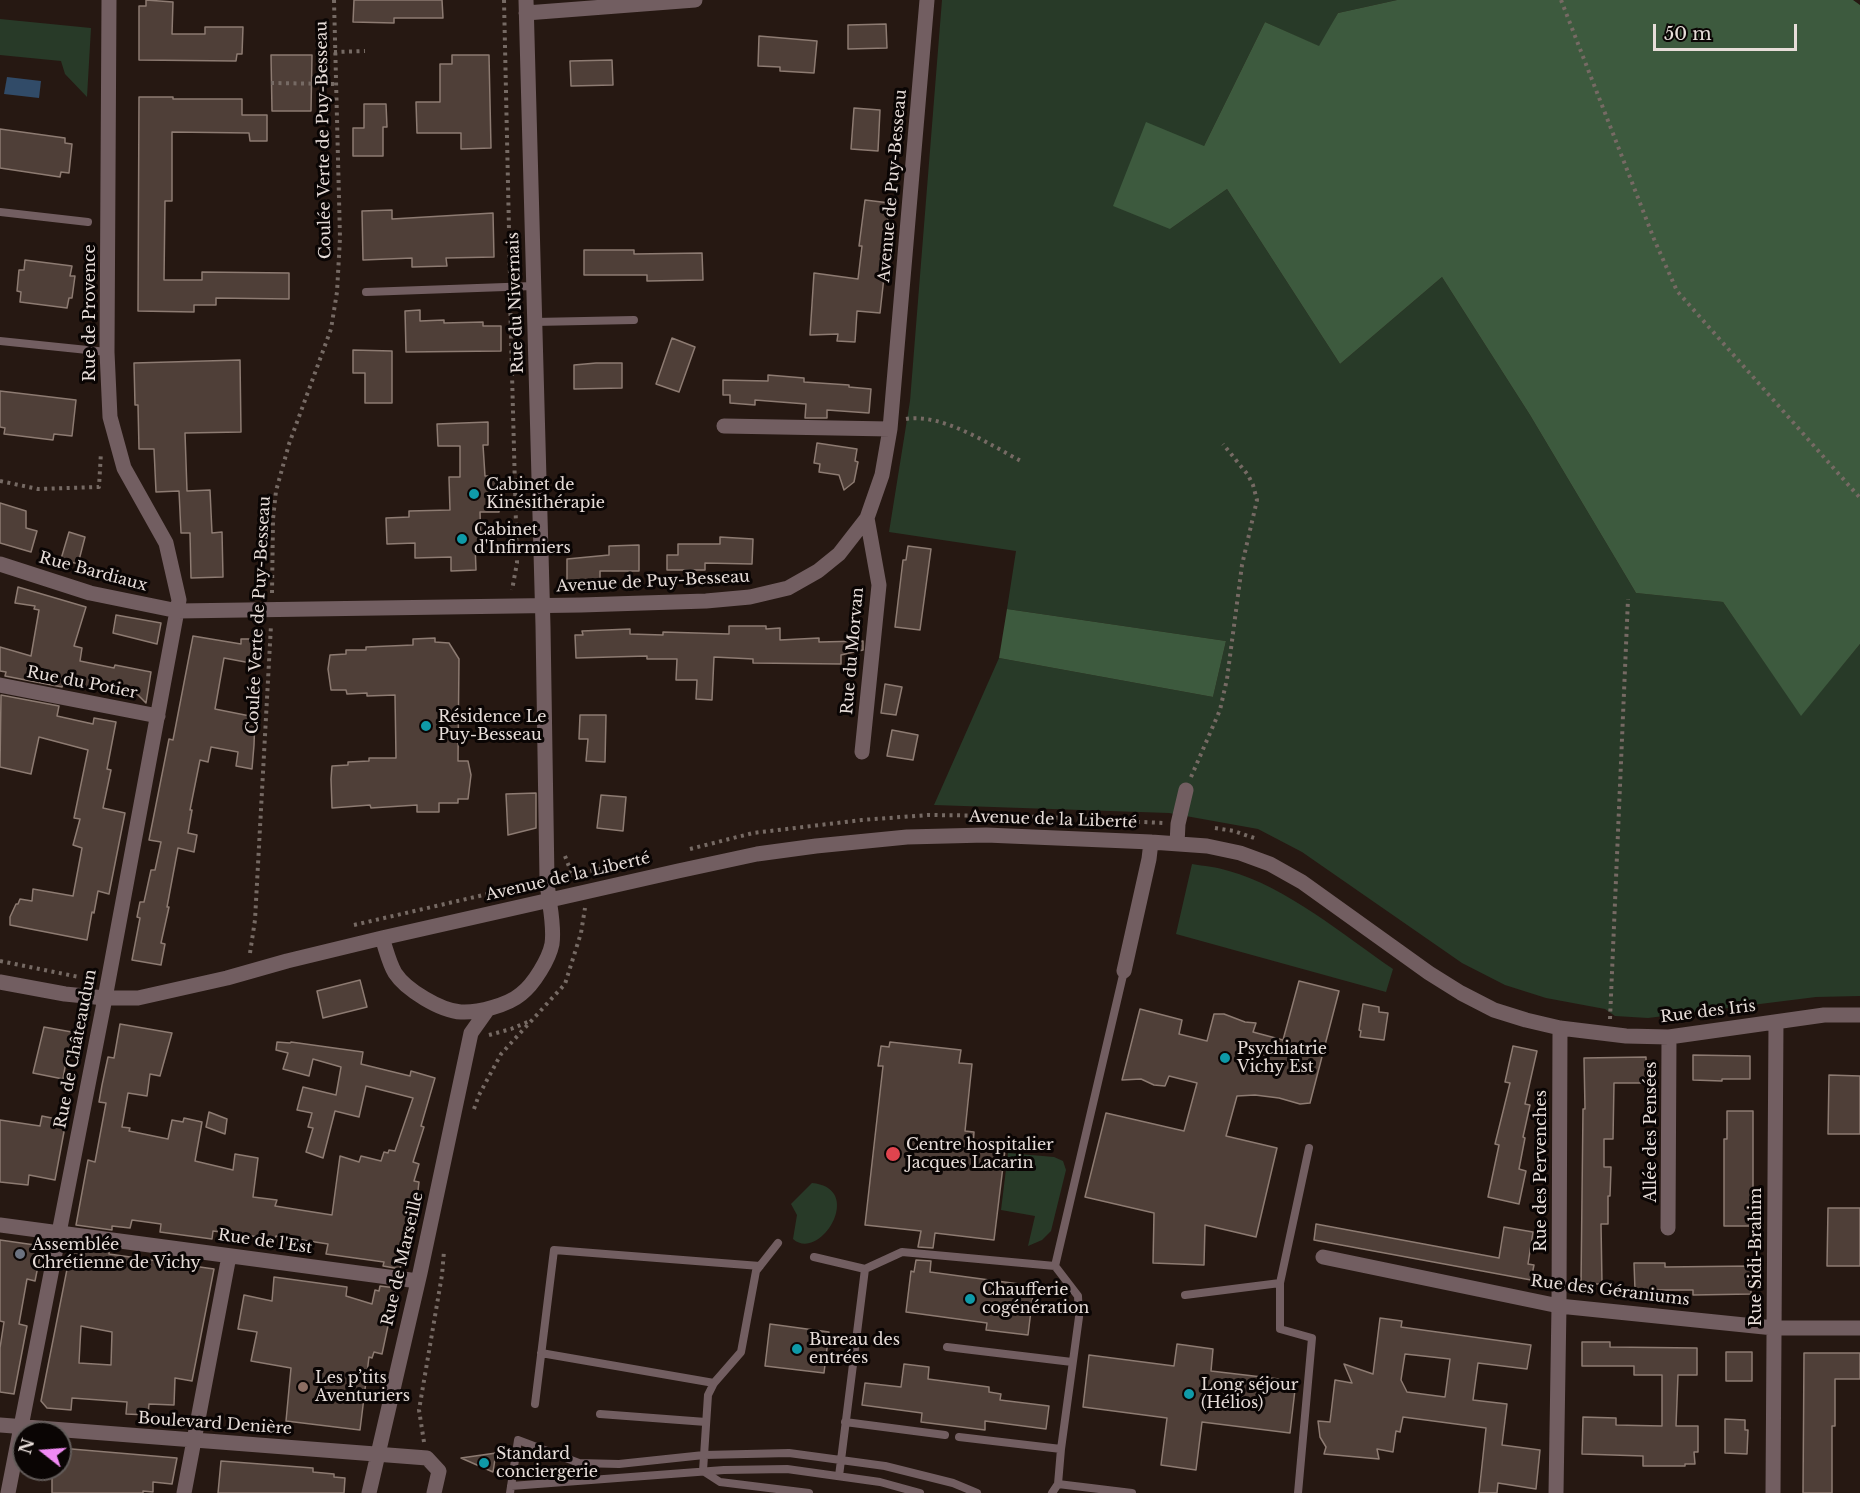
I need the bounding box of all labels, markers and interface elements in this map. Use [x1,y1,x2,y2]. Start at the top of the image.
scale bar [1656,12,1800,50]
street label: Coulée Verte de Puy-Besseau [312,21,336,259]
text: 50 m [1664,23,1712,45]
street label: Avenue de Puy-Besseau [875,89,911,283]
street label: Rue du Nivernais [504,232,528,374]
street label: Rue de Provence [80,244,100,382]
place label: Cabinet de Kinésithérapie [486,475,605,513]
marker: Cabinet de Kinésithérapie [467,487,481,501]
street label: Coulée Verte de Puy-Besseau [243,496,275,734]
place label: Cabinet d'Infirmiers [474,520,571,558]
marker: Cabinet d'Infirmiers [455,532,469,546]
street label: Rue Bardiaux [37,548,149,596]
street label: Avenue de Puy-Besseau [556,567,750,597]
street label: Rue du Morvan [838,587,868,715]
street label: Rue du Potier [25,663,139,703]
place label: Résidence Le Puy-Besseau [438,707,547,745]
marker: Résidence Le Puy-Besseau [419,719,433,733]
street label: Avenue de la Liberté [969,807,1137,833]
street label: Avenue de la Liberté [484,849,652,905]
street label: Rue de Châteaudun [51,968,101,1130]
street label: Rue des Iris [1659,997,1757,1027]
place label: Psychiatrie Vichy Est [1237,1039,1327,1077]
marker: Psychiatrie Vichy Est [1218,1051,1232,1065]
street label: Allée des Pensées [1641,1061,1661,1203]
street label: Rue des Pervenches [1531,1090,1551,1252]
place label: Centre hospitalier Jacques Lacarin [906,1135,1054,1173]
marker: Centre hospitalier Jacques Lacarin [884,1145,902,1163]
street label: Rue Sidi-Brahim [1746,1188,1766,1326]
street label: Rue de Marseille [378,1190,428,1328]
street label: Rue de l'Est [217,1226,313,1258]
place label: Assemblée Chrétienne de Vichy [32,1235,201,1273]
marker: Assemblée Chrétienne de Vichy [13,1247,27,1261]
street label: Rue des Géraniums [1529,1272,1691,1310]
place label: Chaufferie cogénération [982,1280,1089,1318]
marker: Chaufferie cogénération [963,1292,977,1306]
place label: Bureau des entrées [809,1330,900,1368]
marker: Bureau des entrées [790,1342,804,1356]
place label: Les p’tits Aventuriers [315,1368,410,1406]
place label: Long séjour (Hélios) [1201,1375,1298,1413]
marker: Les p’tits Aventuriers [296,1380,310,1394]
marker: Long séjour (Hélios) [1182,1387,1196,1401]
street label: Boulevard Denière [137,1409,293,1439]
north arrow [12,1421,72,1481]
text: N [15,1436,38,1456]
place label: Standard conciergerie [496,1444,598,1482]
marker: Standard conciergerie [477,1456,491,1470]

